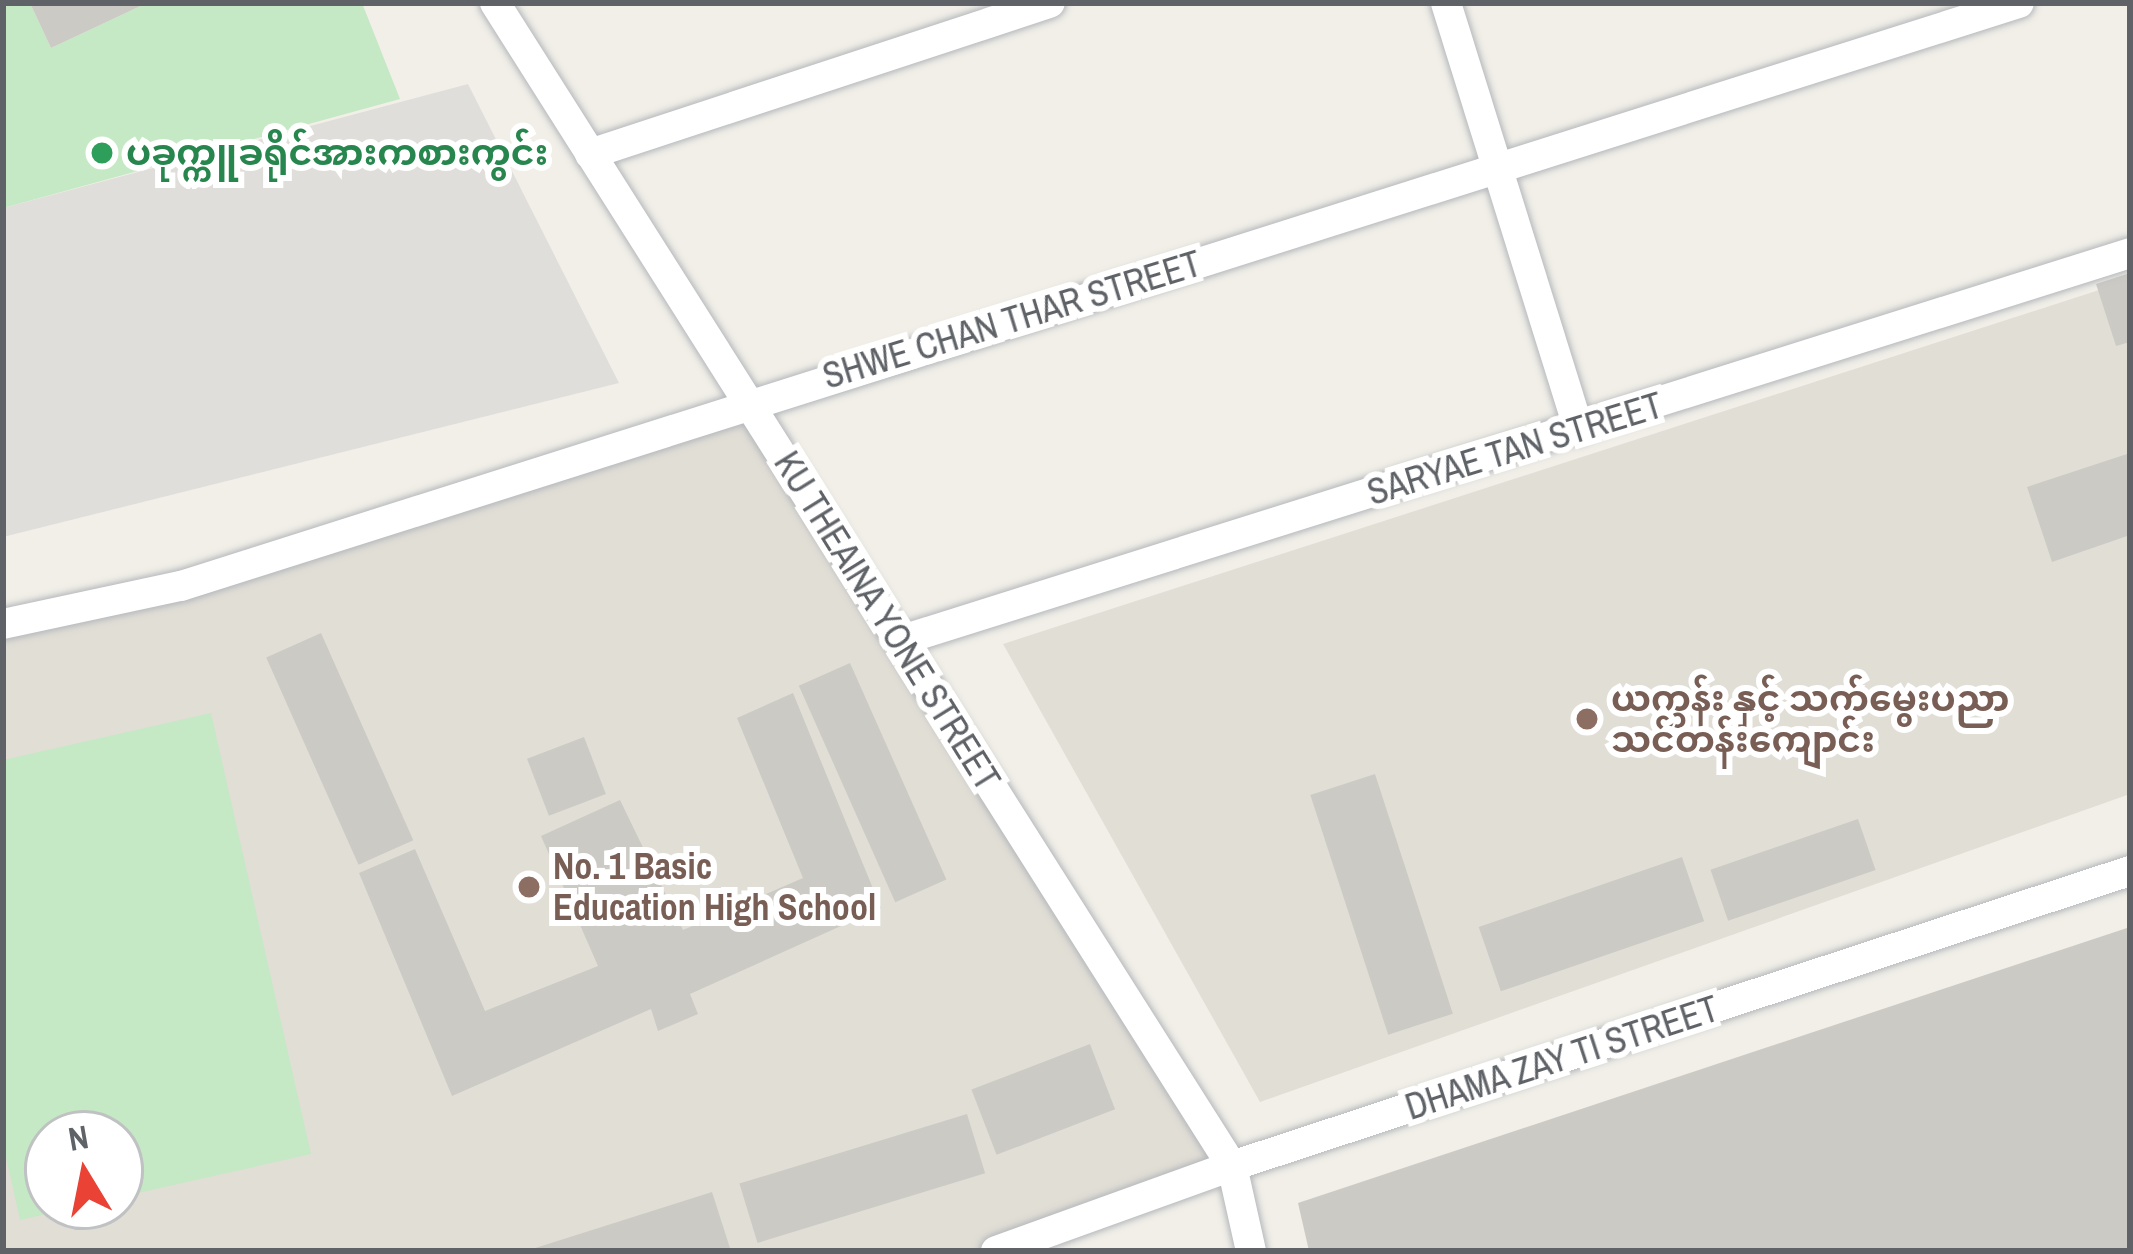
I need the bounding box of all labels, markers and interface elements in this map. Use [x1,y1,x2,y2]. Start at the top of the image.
place label: ပခုက္ကူခရိုင်အားကစားကွင်း [126,131,548,175]
marker: ပခုက္ကူခရိုင်အားကစားကွင်း [89,140,115,166]
street label: SHWE CHAN THAR STREET [817,242,1207,398]
street label: SARYAE TAN STREET [1362,383,1668,515]
street label: KU THEAINA YONE STREET [764,443,1010,799]
place label: ယက္ကန်း နှင့် သက်မွေးပညာ သင်တန်းကျောင်း [1611,676,2009,761]
marker: ယက္ကန်း နှင့် သက်မွေးပညာ သင်တန်းကျောင်း [1574,706,1600,732]
place label: No. 1 Basic Education High School [553,844,876,929]
marker: No. 1 Basic Education High School [516,874,542,900]
street label: DHAMA ZAY TI STREET [1399,987,1725,1129]
north arrow [24,1110,144,1230]
text: N [65,1114,92,1161]

